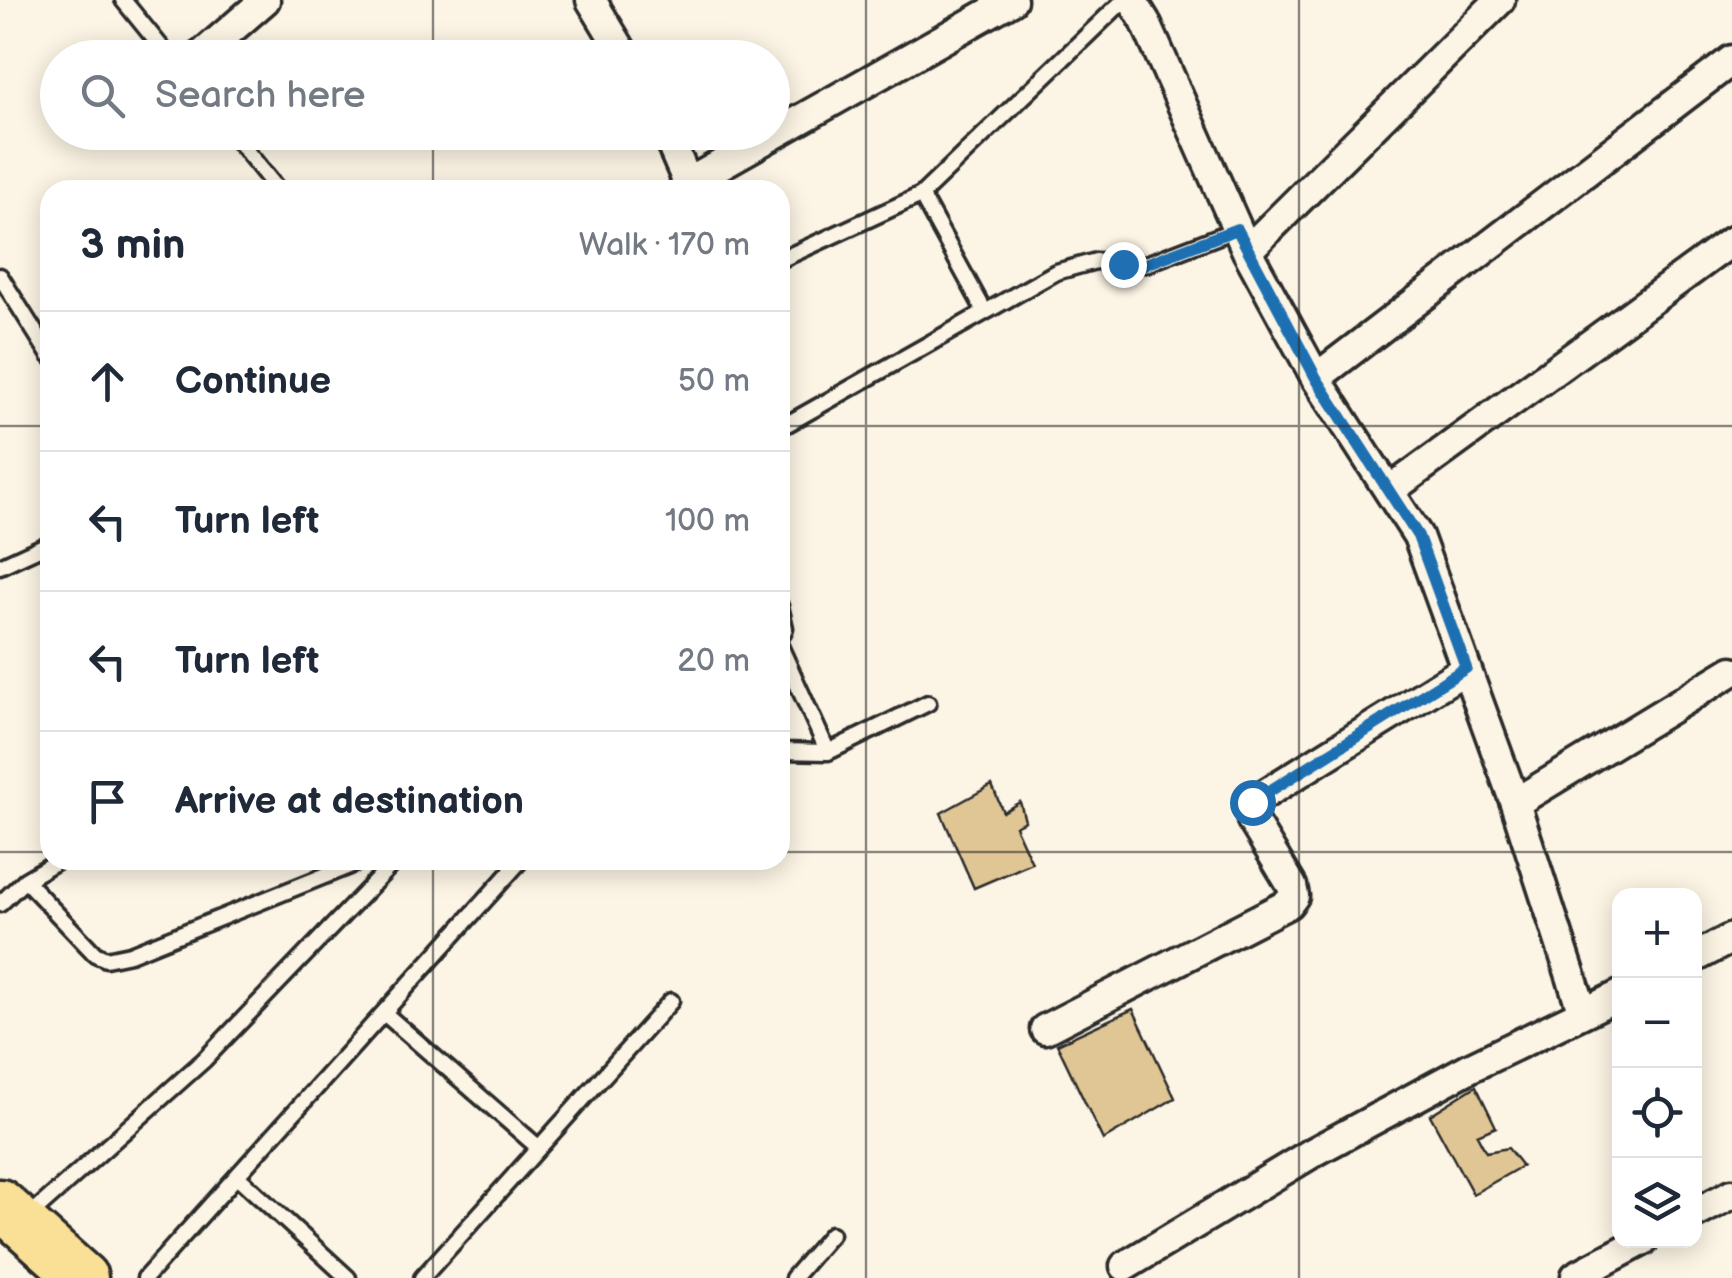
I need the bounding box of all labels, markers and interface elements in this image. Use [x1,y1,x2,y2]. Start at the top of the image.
search box [40,40,790,150]
icon: search [75,68,130,123]
text: Search here [155,73,366,118]
text: 3 min [80,220,185,271]
text: Walk · 170 m [579,226,750,265]
route end [1101,242,1147,288]
icon: ahead [80,354,135,409]
text: Continue [175,359,331,404]
text: 50 m [678,362,750,401]
icon: left [80,494,135,549]
text: Turn left [175,499,319,544]
text: 100 m [665,502,750,541]
icon: left [80,634,135,689]
text: Turn left [175,639,319,684]
text: 20 m [677,642,750,681]
icon: arrive [80,774,135,829]
text: Arrive at destination [175,779,524,824]
route start [1230,780,1276,826]
map controls [1612,888,1702,1248]
button: + [1612,888,1702,978]
button: − [1612,978,1702,1068]
button: locate [1612,1068,1702,1158]
button: layers [1612,1158,1702,1248]

